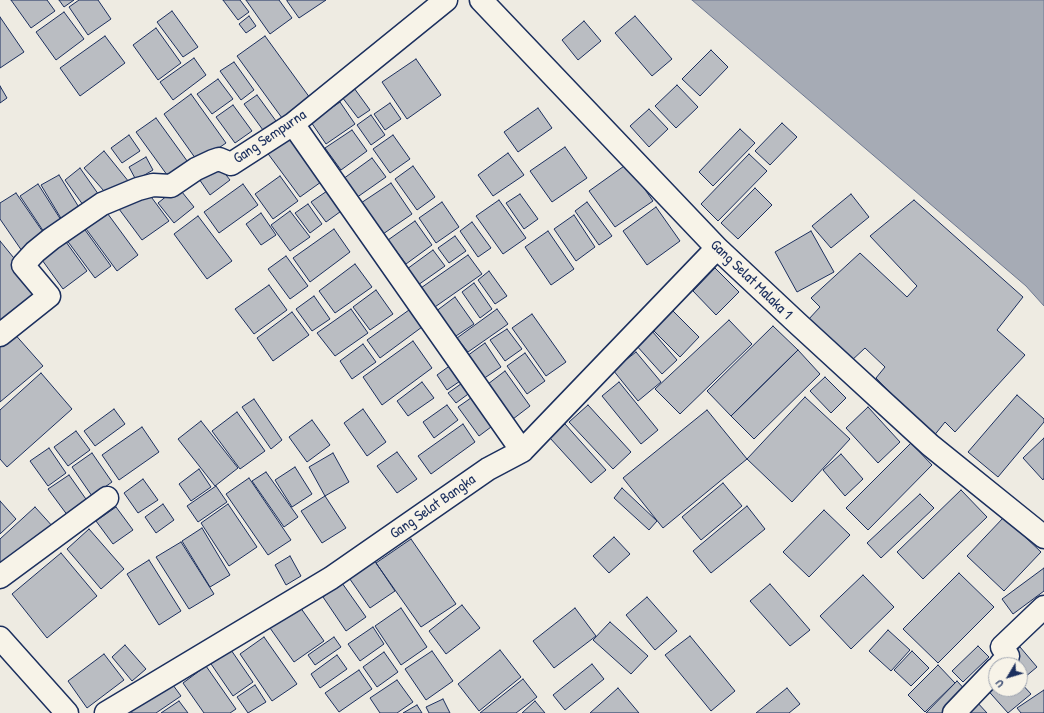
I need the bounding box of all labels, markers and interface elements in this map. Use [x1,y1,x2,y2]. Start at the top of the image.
street label: Gang Sempurna [230,106,310,168]
street label: Gang Selat Malaka 1 [706,236,796,324]
street label: Gang Selat Bangka [387,471,479,543]
north arrow [988,657,1028,697]
text: U [992,677,1007,690]

